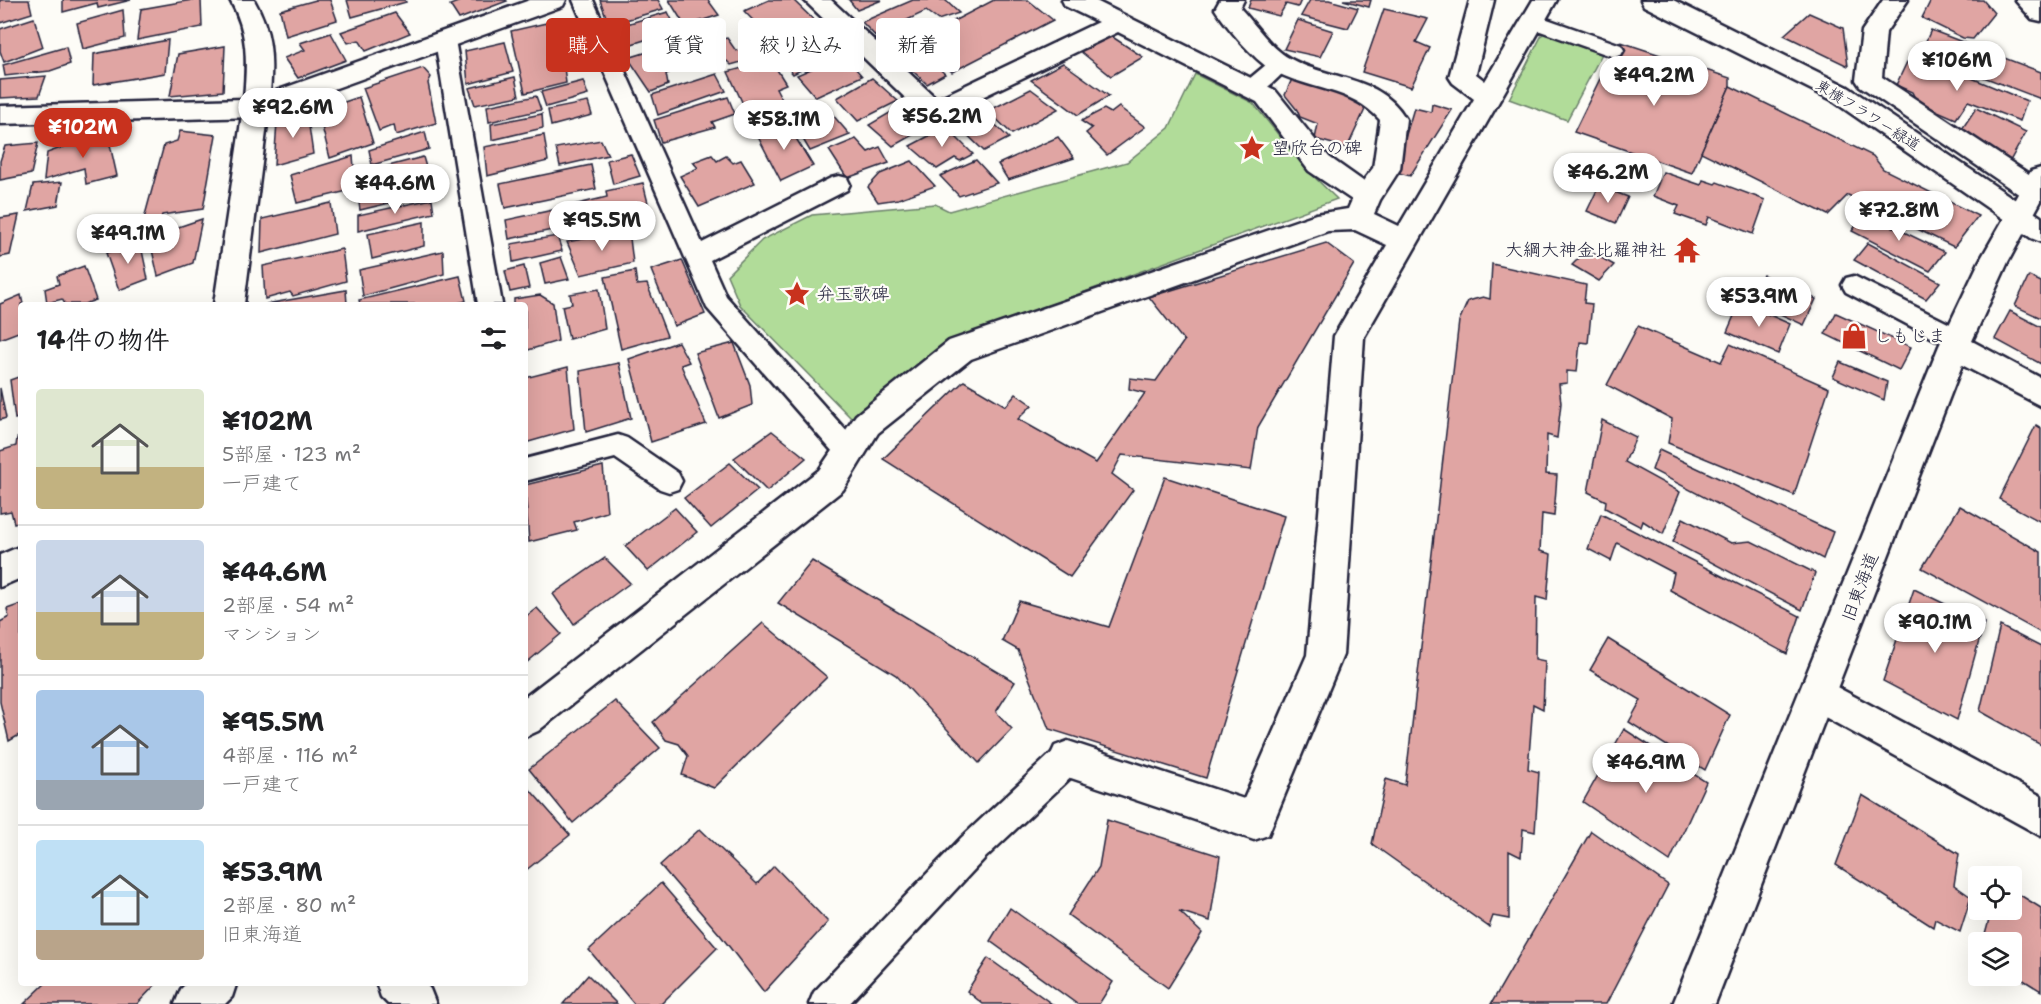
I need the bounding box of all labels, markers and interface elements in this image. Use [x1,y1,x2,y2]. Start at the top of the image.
chip: 購入 [546,18,630,72]
chip: 賃貸 [642,18,726,72]
chip: 絞り込み [738,18,864,72]
chip: 新着 [876,18,960,72]
pin: ¥106M [1915,41,1999,92]
text: ¥106M [1922,47,1992,73]
pin: ¥49.2M [1605,56,1703,107]
text: ¥49.2M [1613,62,1695,88]
street label: 東横フラワー緑道 [1812,75,1924,155]
pin: ¥92.6M [244,88,342,139]
text: ¥92.6M [252,94,334,120]
pin: ¥56.2M [893,97,991,148]
pin: ¥58.1M [735,100,833,151]
text: ¥56.2M [902,103,982,129]
text: ¥58.1M [747,106,821,132]
pin: ¥102M [41,108,125,159]
text: ¥102M [48,114,118,140]
place icon: 望欣台の碑 [1237,133,1267,163]
place label: 望欣台の碑 [1272,136,1362,160]
pin: ¥46.2M [1559,153,1657,204]
text: ¥46.2M [1567,159,1649,185]
pin: ¥44.6M [346,164,444,215]
text: ¥44.6M [355,170,435,196]
pin: ¥72.8M [1850,191,1948,242]
text: ¥72.8M [1859,197,1939,223]
pin: ¥95.5M [553,201,651,252]
text: ¥95.5M [563,207,641,233]
pin: ¥49.1M [79,214,177,265]
text: ¥49.1M [91,220,165,246]
temple icon: 大綱大神金比羅神社 [1672,235,1702,265]
place label: 大綱大神金比羅神社 [1505,238,1667,262]
pin: ¥53.9M [1710,277,1808,328]
place icon: 弁玉歌碑 [782,279,812,309]
place label: 弁玉歌碑 [817,282,889,306]
text: ¥53.9M [1720,283,1798,309]
shop icon: しもじま [1839,321,1869,351]
text: 14件の物件 [36,322,170,357]
icon: filters [477,322,510,355]
place label: しもじま [1874,324,1946,348]
text: ¥102M [222,403,313,438]
icon: home [84,413,156,485]
text: 5部屋 · 123 m² [222,441,361,467]
text: 一戸建て [222,470,302,496]
street label: 旧東海道 [1836,549,1884,625]
text: ¥44.6M [222,554,327,589]
icon: home [84,564,156,636]
text: 2部屋 · 54 m² [222,592,354,618]
pin: ¥90.1M [1886,603,1984,654]
text: ¥90.1M [1898,609,1972,635]
text: マンション [222,621,321,647]
text: ¥95.5M [222,704,324,739]
icon: home [84,714,156,786]
text: 4部屋 · 116 m² [222,742,358,768]
pin: ¥46.9M [1597,743,1695,794]
text: ¥46.9M [1606,749,1686,775]
text: 一戸建て [222,771,302,797]
text: ¥53.9M [222,854,323,889]
icon: home [84,864,156,936]
map controls [1968,866,2022,986]
button: locate [1968,866,2022,920]
text: 2部屋 · 80 m² [222,892,356,918]
text: 旧東海道 [222,921,302,947]
button: layers [1968,932,2022,986]

